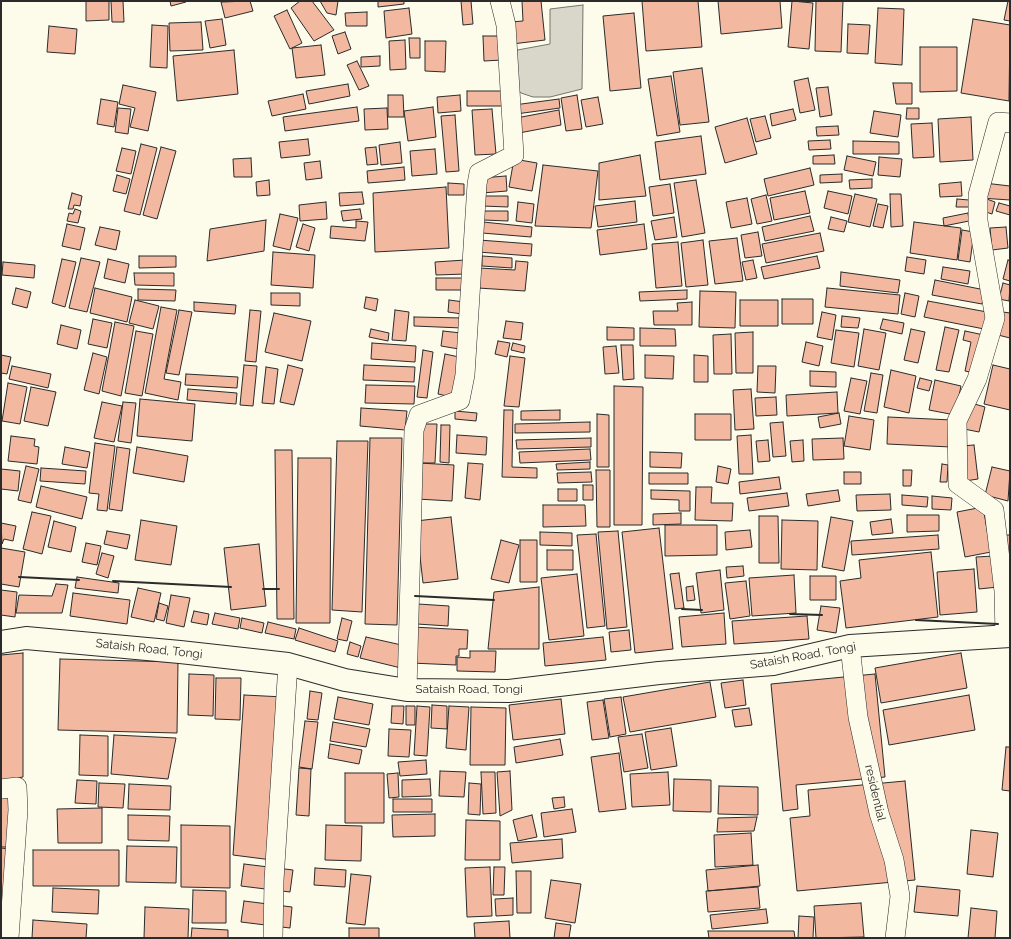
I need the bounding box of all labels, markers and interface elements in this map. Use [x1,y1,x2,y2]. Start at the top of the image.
street label: Sataish Road, Tongi [95,636,203,662]
street label: Sataish Road, Tongi [749,640,857,672]
street label: Sataish Road, Tongi [415,682,523,696]
street label: residential [862,763,888,823]

